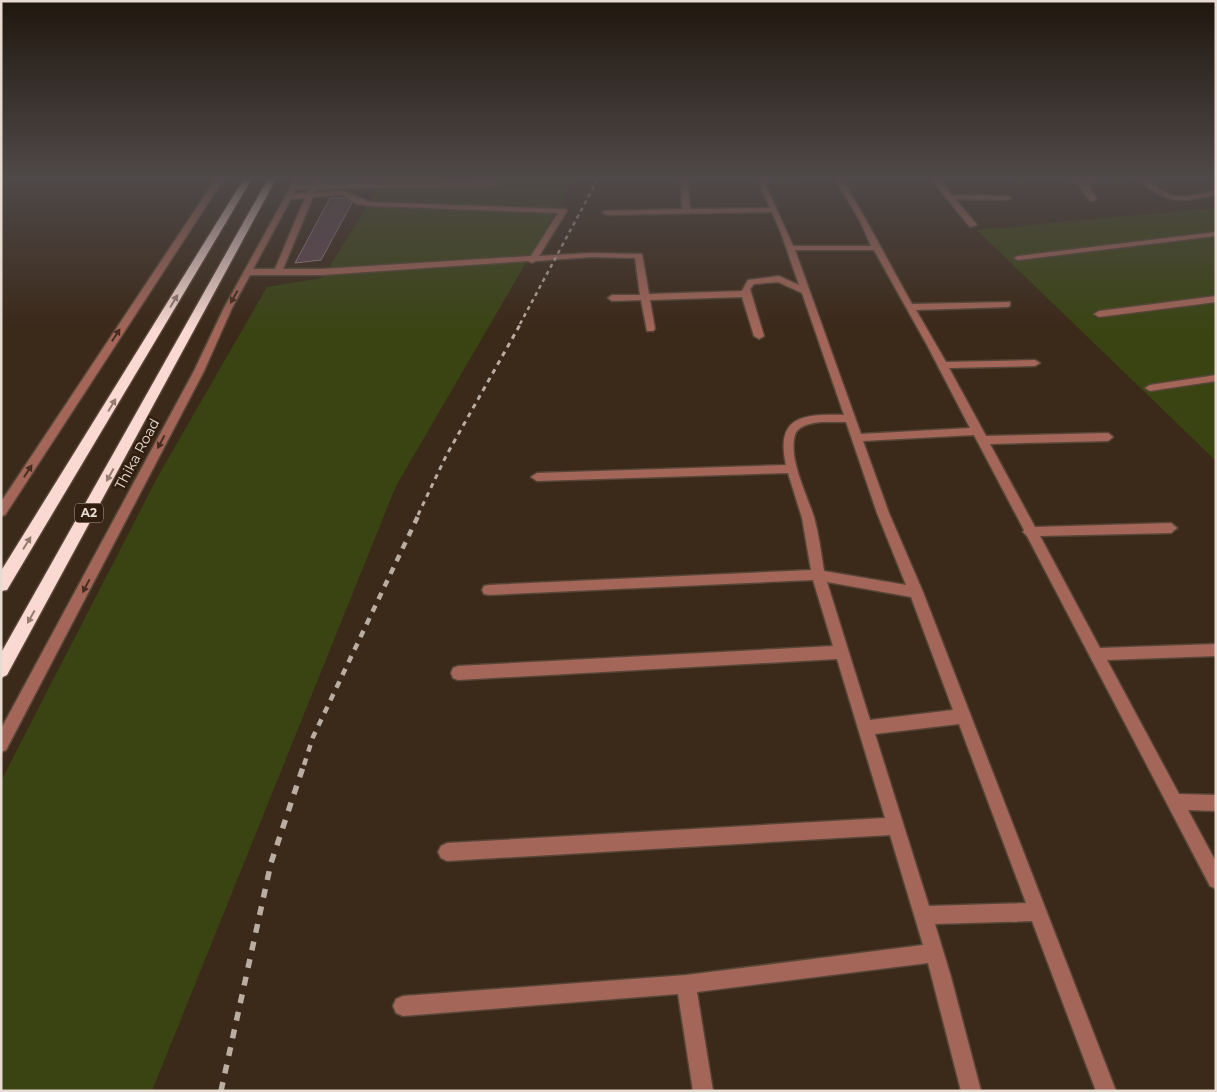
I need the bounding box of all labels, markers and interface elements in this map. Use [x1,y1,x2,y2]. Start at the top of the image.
one-way arrow [230,290,239,304]
one-way arrow [170,295,179,308]
one-way arrow [112,328,121,342]
one-way arrow [108,398,117,411]
street label: Thika Road [111,415,163,493]
one-way arrow [157,435,165,449]
one-way arrow [23,465,33,478]
one-way arrow [106,467,114,482]
road number: A2 [75,503,103,522]
one-way arrow [22,537,32,550]
one-way arrow [82,579,90,593]
one-way arrow [27,609,35,624]

